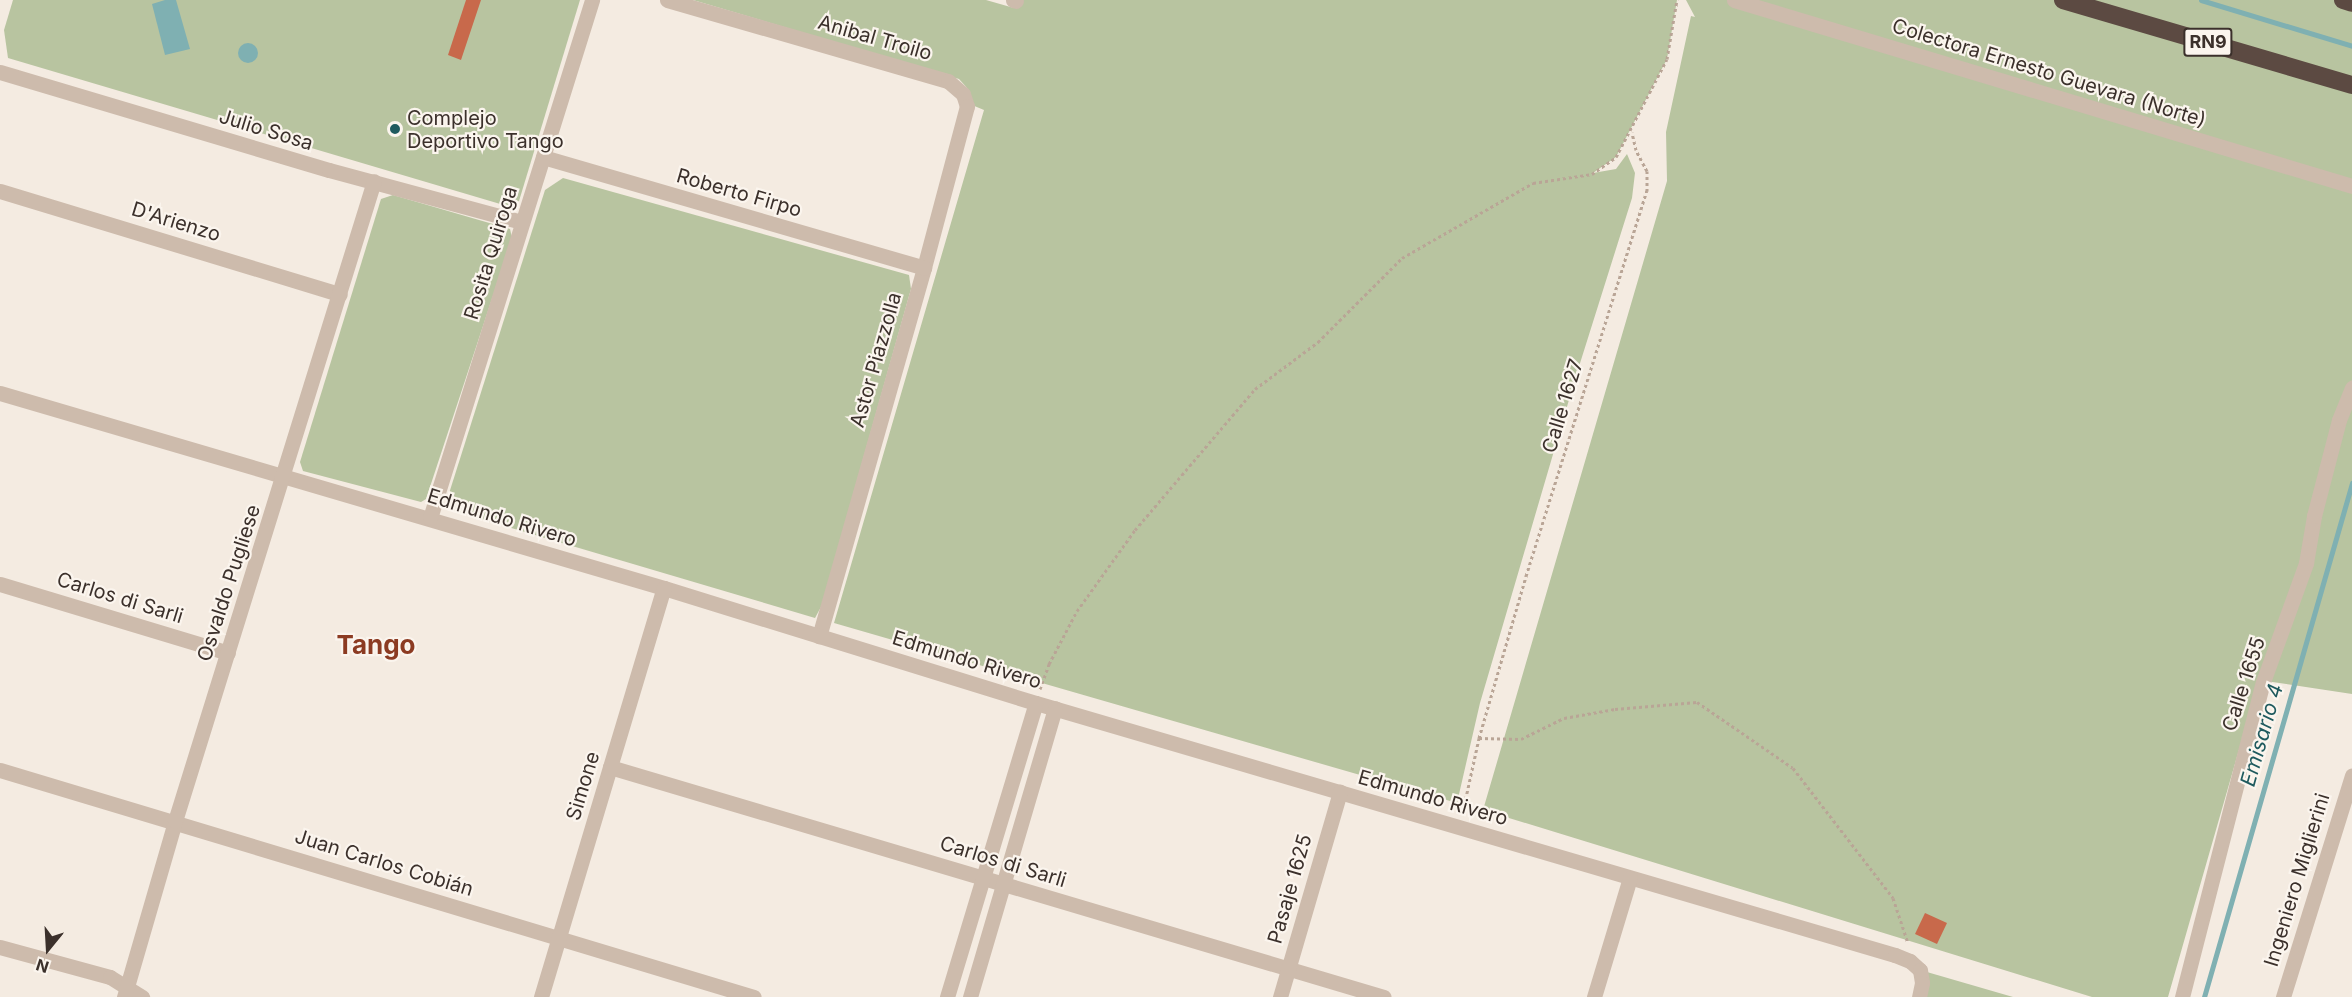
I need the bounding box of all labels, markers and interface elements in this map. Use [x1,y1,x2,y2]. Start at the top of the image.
street label: Anibal Troilo [815,10,935,66]
street label: Colectora Ernesto Guevara (Norte) [1889,14,2209,132]
road number: RN9 [2182,27,2234,57]
street label: Julio Sosa [216,104,316,156]
place label: Complejo Deportivo Tango [407,106,564,153]
marker: Complejo Deportivo Tango [388,122,402,136]
street label: Roberto Firpo [674,164,804,222]
street label: Rosita Quiroga [459,183,523,323]
street label: D'Arienzo [129,197,223,247]
street label: Astor Piazzolla [845,290,907,430]
street label: Calle 1627 [1537,356,1589,456]
street label: Edmundo Rivero [425,484,579,552]
street label: Osvaldo Pugliese [192,502,266,664]
street label: Carlos di Sarli [54,567,186,629]
street label: Edmundo Rivero [890,626,1044,694]
district label: Tango [336,629,416,661]
street label: Calle 1655 [2217,634,2271,734]
water label: Emisario 4 [2235,681,2289,789]
street label: Simone [561,749,605,823]
street label: Edmundo Rivero [1355,765,1511,831]
street label: Ingeniero Miglierini [2259,790,2335,970]
street label: Juan Carlos Cobián [292,824,476,902]
street label: Carlos di Sarli [937,831,1069,893]
street label: Pasaje 1625 [1263,831,1317,947]
north arrow [18,919,78,979]
text: N [34,955,51,978]

